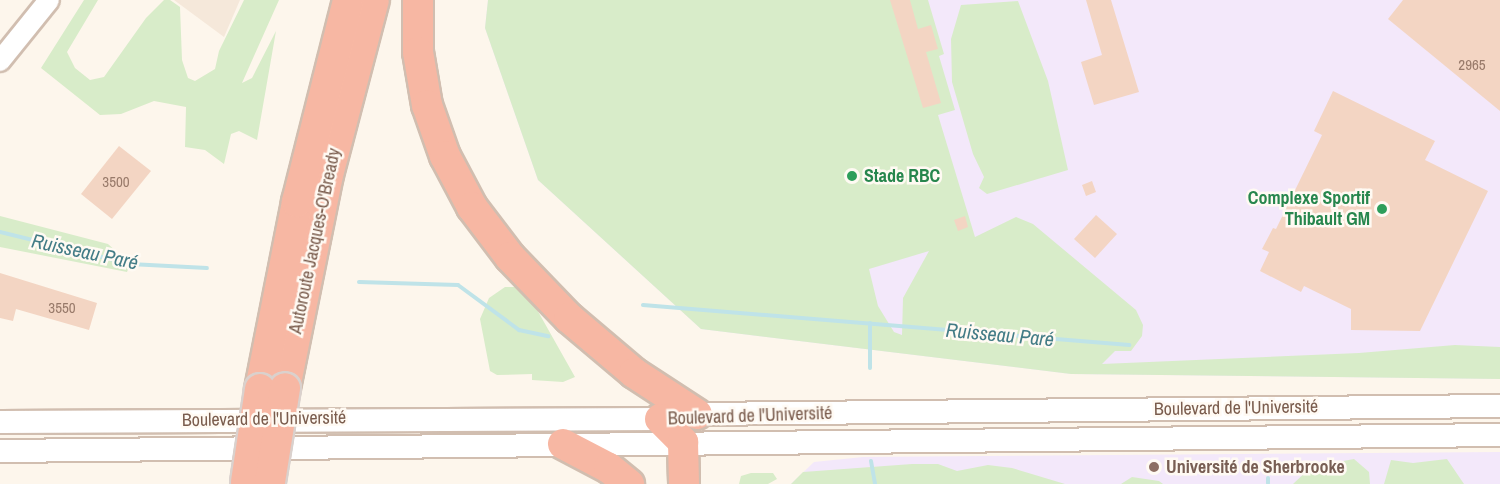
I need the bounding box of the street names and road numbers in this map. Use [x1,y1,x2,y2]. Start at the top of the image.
street label: Autoroute Jacques-O'Bready [285,146,345,336]
street label: Boulevard de l'Université [1154,396,1318,420]
street label: Boulevard de l'Université [667,402,833,430]
street label: Boulevard de l'Université [182,407,346,431]

